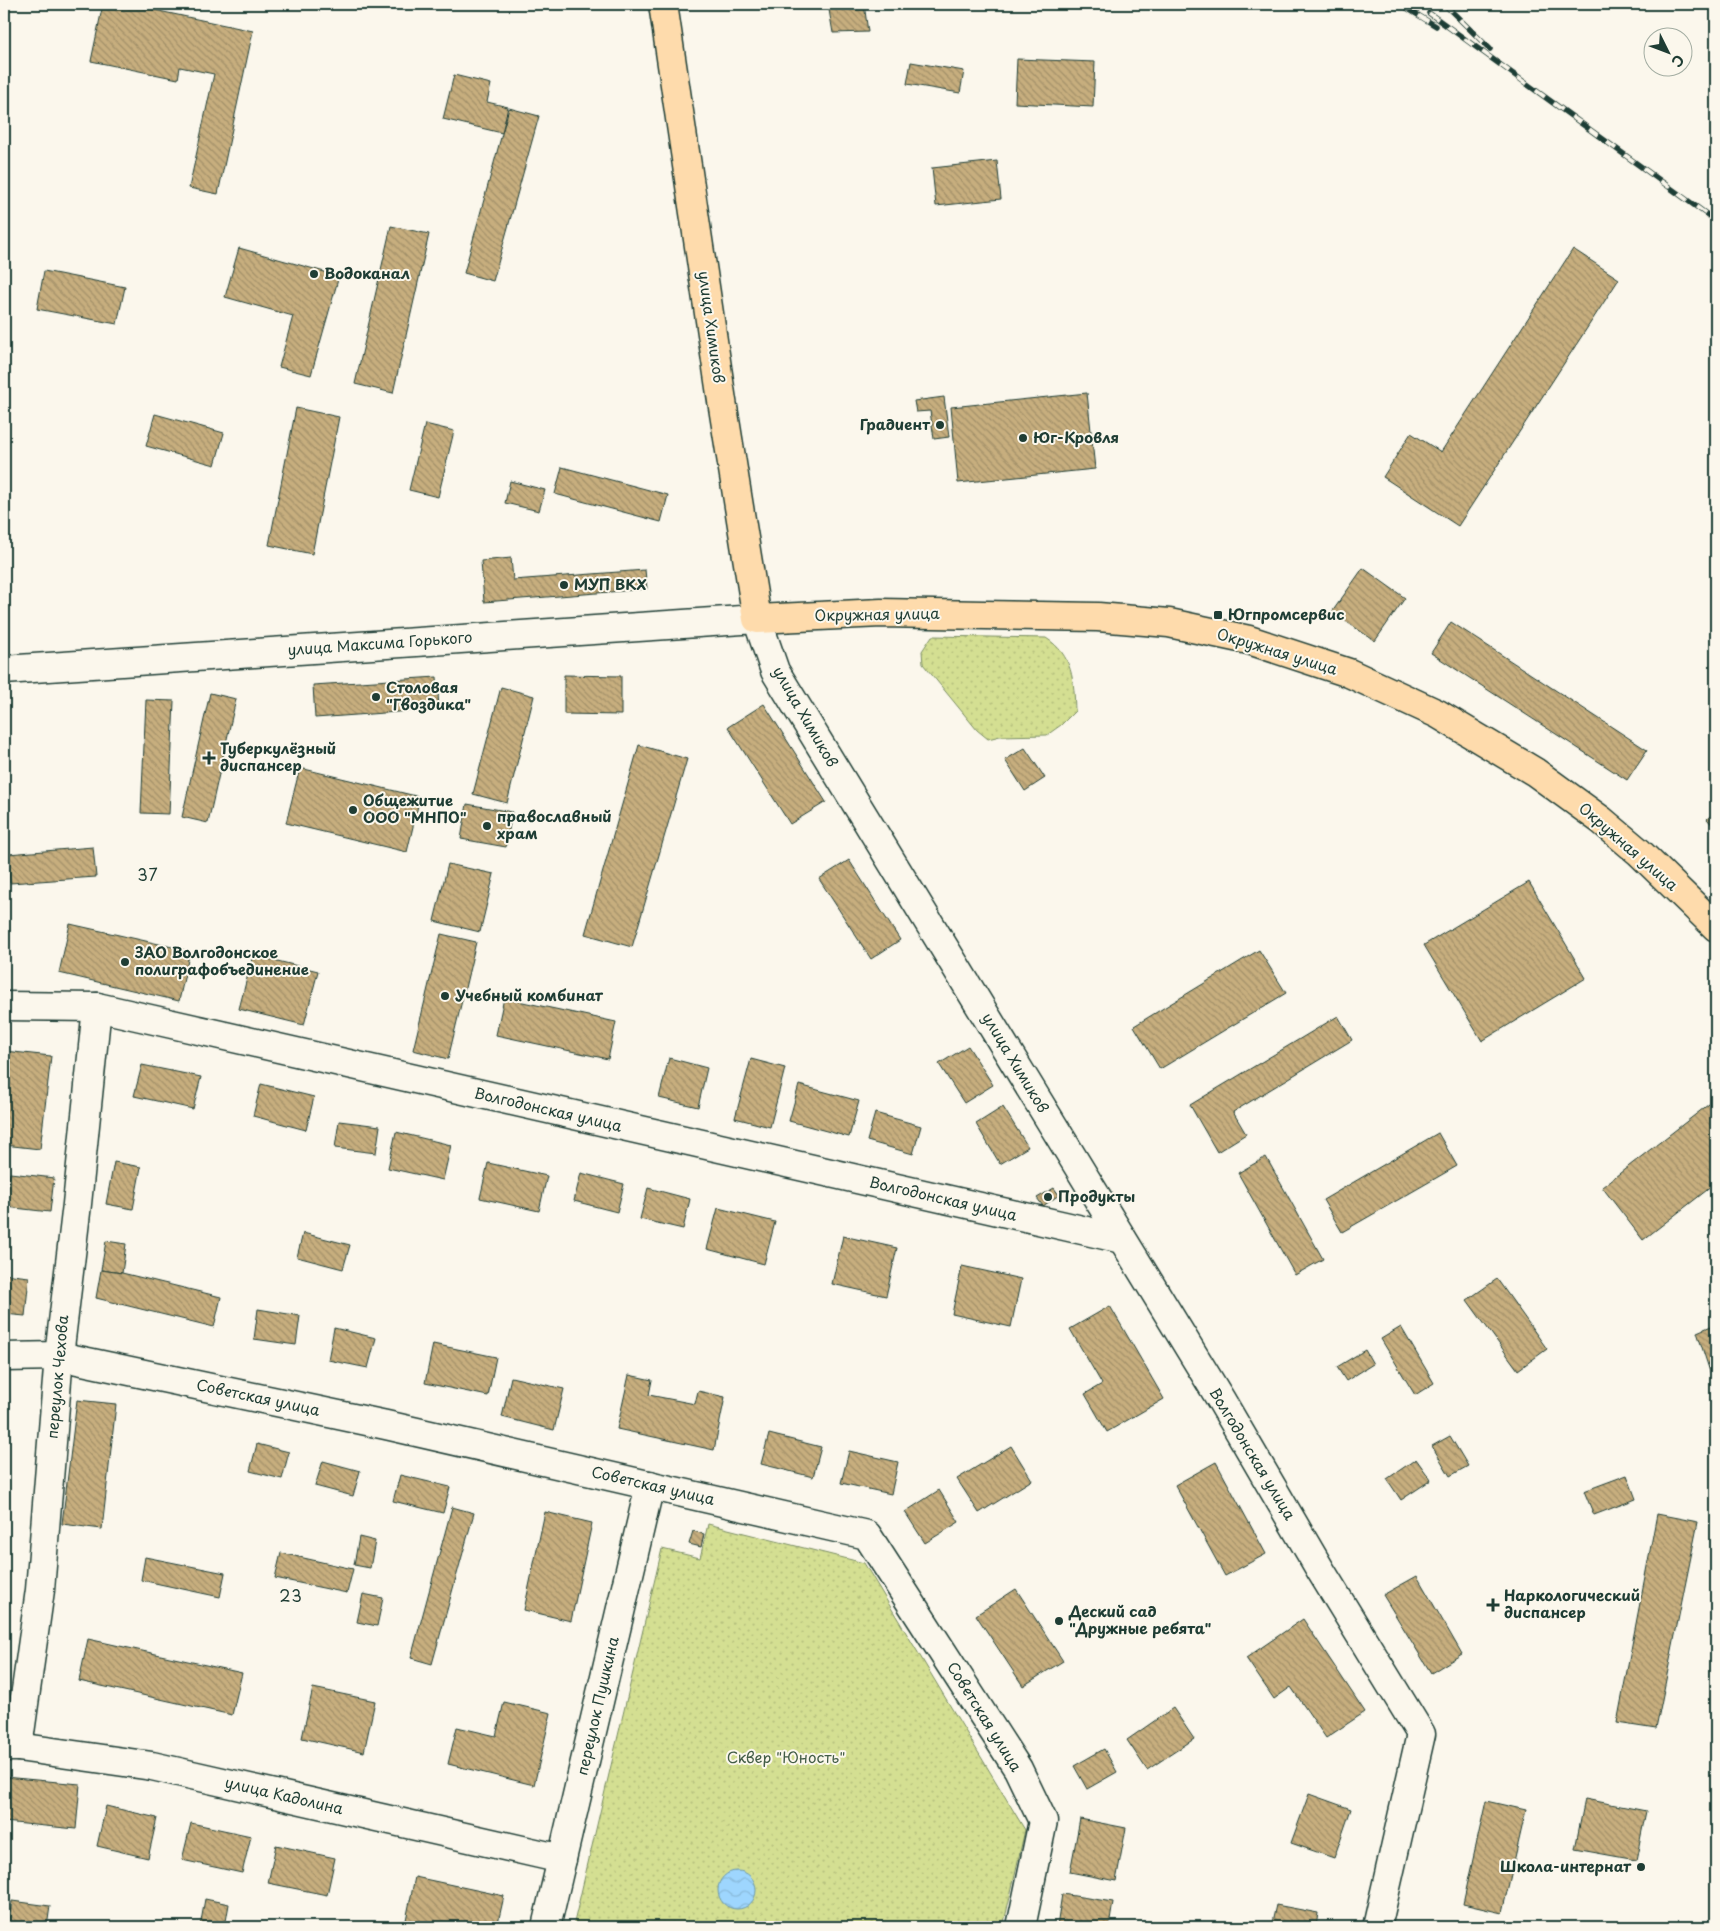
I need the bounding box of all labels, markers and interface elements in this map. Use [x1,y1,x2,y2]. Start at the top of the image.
north arrow [1642,28,1692,78]
text: С [1667,50,1689,72]
place label: Водоканал [324,261,410,284]
marker: Водоканал [308,268,320,280]
street label: улица Химиков [693,269,732,385]
place label: Градиент [860,412,931,435]
marker: Градиент [934,419,946,431]
place label: Юг-Кровля [1033,425,1119,448]
marker: Юг-Кровля [1017,432,1029,444]
place label: МУП ВКХ [574,572,647,595]
marker: МУП ВКХ [558,579,570,591]
street label: Окружная улица [814,601,940,626]
place label: Югпромсервис [1228,602,1345,625]
marker: Югпромсервис [1212,609,1224,621]
street label: Окружная улица [1214,621,1341,680]
street label: улица Максима Горького [287,625,473,660]
street label: улица Химиков [768,661,845,771]
place label: Столовая "Гвоздика" [386,675,471,715]
marker: Столовая "Гвоздика" [370,691,382,703]
place label: Туберкулёзный диспансер [220,736,336,776]
marker: Туберкулёзный диспансер [202,751,216,765]
place label: Общежитие ООО "МНПО" [363,788,467,828]
street label: Окружная улица [1574,796,1684,896]
marker: Общежитие ООО "МНПО" [347,804,359,816]
place label: православный храм [497,804,612,844]
marker: православный храм [481,820,493,832]
district label: 37 [137,862,159,886]
place label: ЗАО Волгодонское полиграфобъединение [134,940,309,980]
marker: ЗАО Волгодонское полиграфобъединение [119,956,131,968]
place label: Учебный комбинат [455,983,604,1006]
marker: Учебный комбинат [439,990,451,1002]
street label: улица Химиков [977,1008,1055,1117]
street label: Волгодонская улица [472,1080,625,1137]
street label: Волгодонская улица [867,1169,1020,1226]
place label: Продукты [1058,1184,1135,1207]
marker: Продукты [1042,1191,1054,1203]
street label: переулок Чехова [40,1313,73,1440]
street label: Советская улица [194,1372,323,1421]
street label: Волгодонская улица [1205,1383,1302,1524]
street label: Советская улица [589,1459,718,1510]
district label: 23 [279,1583,303,1607]
place label: Наркологический диспансер [1504,1583,1640,1623]
marker: Наркологический диспансер [1486,1598,1500,1612]
place label: Деский сад "Дружные ребята" [1068,1599,1212,1639]
marker: Деский сад "Дружные ребята" [1053,1615,1065,1627]
street label: переулок Пушкина [569,1634,624,1777]
street label: Советская улица [942,1657,1029,1776]
park label: Сквер "Юность" [727,1745,845,1768]
street label: улица Кадолина [223,1770,346,1819]
place label: Школа-интернат [1500,1854,1632,1877]
marker: Школа-интернат [1635,1861,1647,1873]

